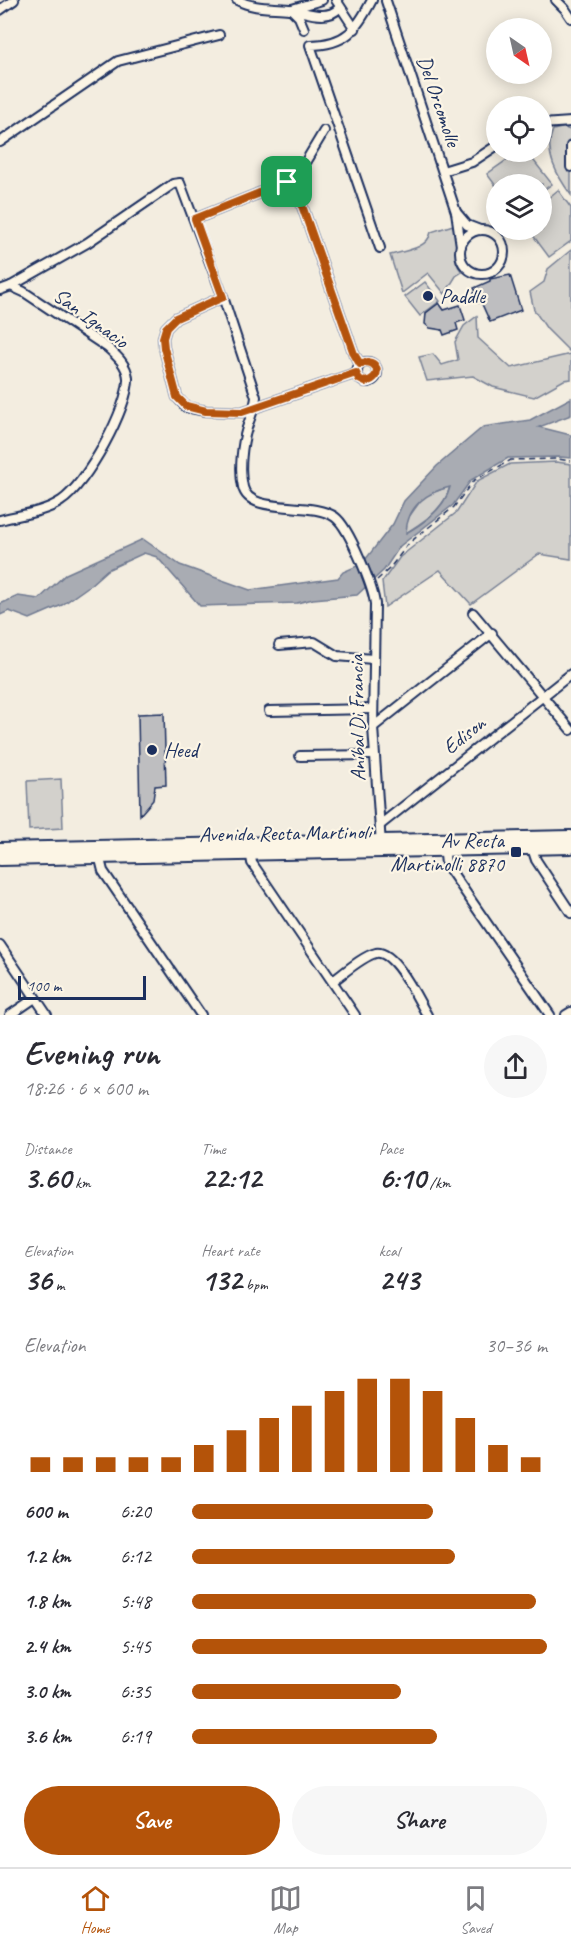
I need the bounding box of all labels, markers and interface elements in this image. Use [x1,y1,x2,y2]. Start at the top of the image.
north arrow [486,18,552,84]
map controls [486,18,552,240]
street label: Del Orcomolle [411,52,467,152]
button: locate [486,96,552,162]
pin [261,156,312,207]
icon: arrive [270,165,303,198]
button: layers [486,174,552,240]
street label: San Ignacio [48,282,135,355]
place label: Paddle [440,283,486,309]
marker: Paddle [421,289,435,303]
street label: Aníbal Di Francia [343,653,371,781]
street label: Edison [437,709,492,760]
place label: Heed [164,737,201,763]
marker: Heed [145,743,159,757]
street label: Avenida Recta Martinoli [199,818,374,847]
place label: Av Recta Martinolli 8870 [390,827,506,877]
marker: Av Recta Martinolli 8870 [509,845,523,859]
scale bar [18,973,146,1001]
text: 100 m [27,976,61,996]
text: Evening run [24,1032,159,1074]
button: share [484,1035,547,1098]
text: 18:26 · 6 × 600 m [24,1076,148,1101]
text: Distance [24,1139,72,1159]
text: Time [201,1139,226,1159]
text: Pace [379,1139,403,1159]
text: 3.60 [24,1159,71,1197]
text: 22:12 [201,1159,261,1197]
text: 6:10 [379,1159,426,1197]
text: km [71,1173,91,1193]
text: /km [426,1173,451,1193]
text: Elevation [24,1241,73,1261]
text: Heart rate [201,1241,260,1261]
text: kcal [379,1241,400,1261]
text: 36 [24,1261,52,1299]
text: 132 [201,1261,242,1299]
text: 243 [379,1261,419,1299]
text: m [52,1275,64,1295]
text: bpm [242,1275,268,1295]
text: Elevation [24,1333,86,1358]
text: 30–36 m [486,1333,547,1358]
text: 600 m [24,1499,68,1524]
text: 6:20 [120,1499,151,1524]
text: 1.2 km [24,1544,71,1569]
text: 6:12 [120,1544,151,1569]
text: 1.8 km [24,1589,71,1614]
text: 5:48 [120,1589,151,1614]
text: 2.4 km [24,1634,71,1659]
text: 5:45 [120,1634,151,1659]
text: 3.0 km [24,1679,71,1704]
text: 6:35 [120,1679,151,1704]
text: 3.6 km [24,1724,71,1749]
text: 6:19 [120,1724,151,1749]
button: Save [24,1786,280,1855]
button: Share [292,1786,547,1855]
tab: Home [79,1882,112,1938]
tab: Map [269,1882,302,1938]
tab: Saved [459,1882,492,1938]

